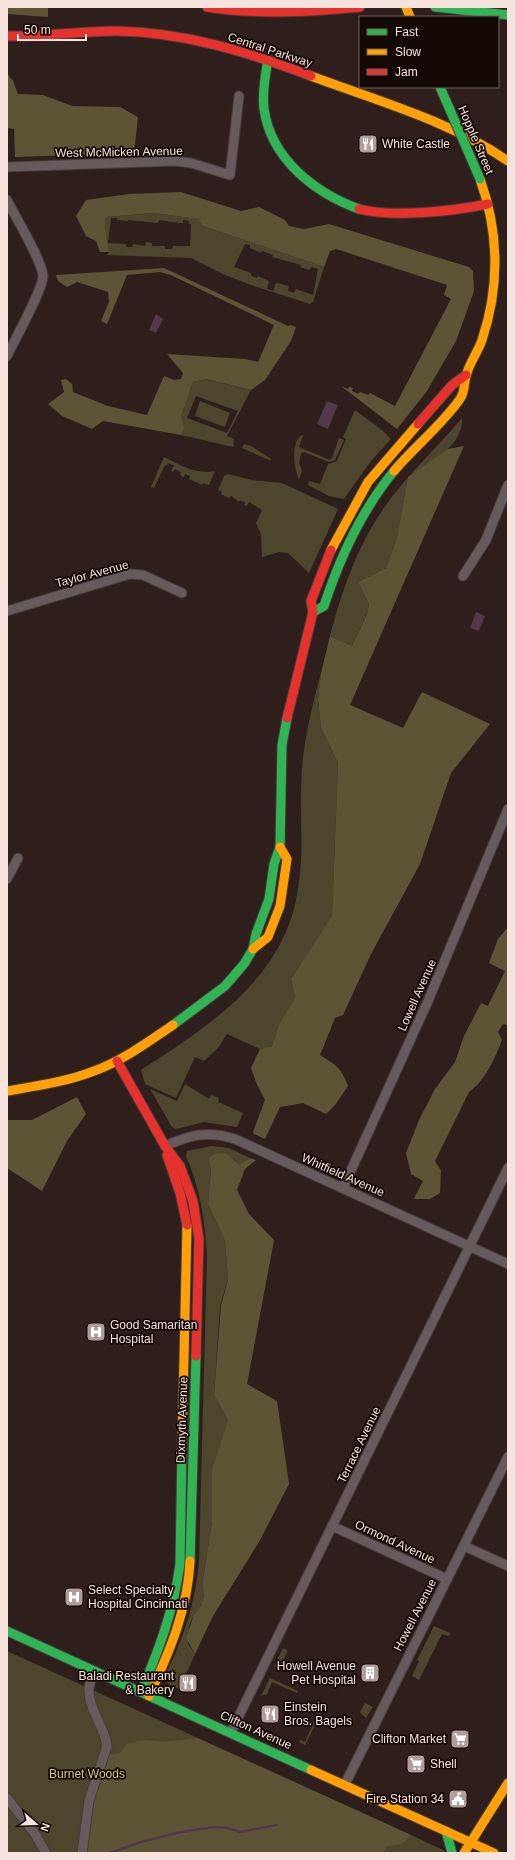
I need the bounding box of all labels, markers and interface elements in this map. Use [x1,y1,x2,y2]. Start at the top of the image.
scale bar [18,16,86,42]
legend [359,16,499,88]
text: 50 m [24,23,51,37]
text: Fast [395,25,419,39]
street label: Central Parkway [226,30,314,70]
text: Slow [395,45,421,59]
text: Jam [395,65,418,79]
street label: Hopple Street [455,103,497,177]
restaurant icon: White Castle [357,133,379,155]
place label: White Castle [382,137,450,151]
street label: West McMicken Avenue [55,144,183,160]
street label: Taylor Avenue [54,557,130,590]
street label: Lowell Avenue [395,957,439,1033]
street label: Whitfield Avenue [299,1150,387,1200]
place label: Good Samaritan Hospital [110,1318,197,1346]
hospital icon: Good Samaritan Hospital [85,1321,107,1343]
street label: Dixmyth Avenue [173,1376,191,1463]
street label: Terrace Avenue [334,1404,384,1485]
street label: Ormond Avenue [353,1517,437,1567]
street label: Howell Avenue [391,1576,439,1653]
place label: Select Specialty Hospital Cincinnati [88,1583,187,1611]
hospital icon: Select Specialty Hospital Cincinnati [63,1586,85,1608]
place label: Howell Avenue Pet Hospital [277,1659,356,1687]
building icon: Howell Avenue Pet Hospital [359,1662,381,1684]
place label: Baladi Restaurant & Bakery [79,1669,175,1697]
restaurant icon: Baladi Restaurant & Bakery [177,1672,199,1694]
place label: Einstein Bros. Bagels [284,1700,352,1728]
restaurant icon: Einstein Bros. Bagels [259,1703,281,1725]
street label: Clifton Avenue [218,1708,294,1752]
supermarket icon: Clifton Market [449,1728,471,1750]
place label: Clifton Market [372,1732,447,1746]
supermarket icon: Shell [405,1753,427,1775]
place label: Shell [430,1757,457,1771]
park label: Burnet Woods [49,1767,125,1781]
public building icon: Fire Station 34 [447,1788,469,1810]
place label: Fire Station 34 [366,1792,444,1806]
north arrow [16,1804,56,1844]
text: N [38,1822,52,1833]

